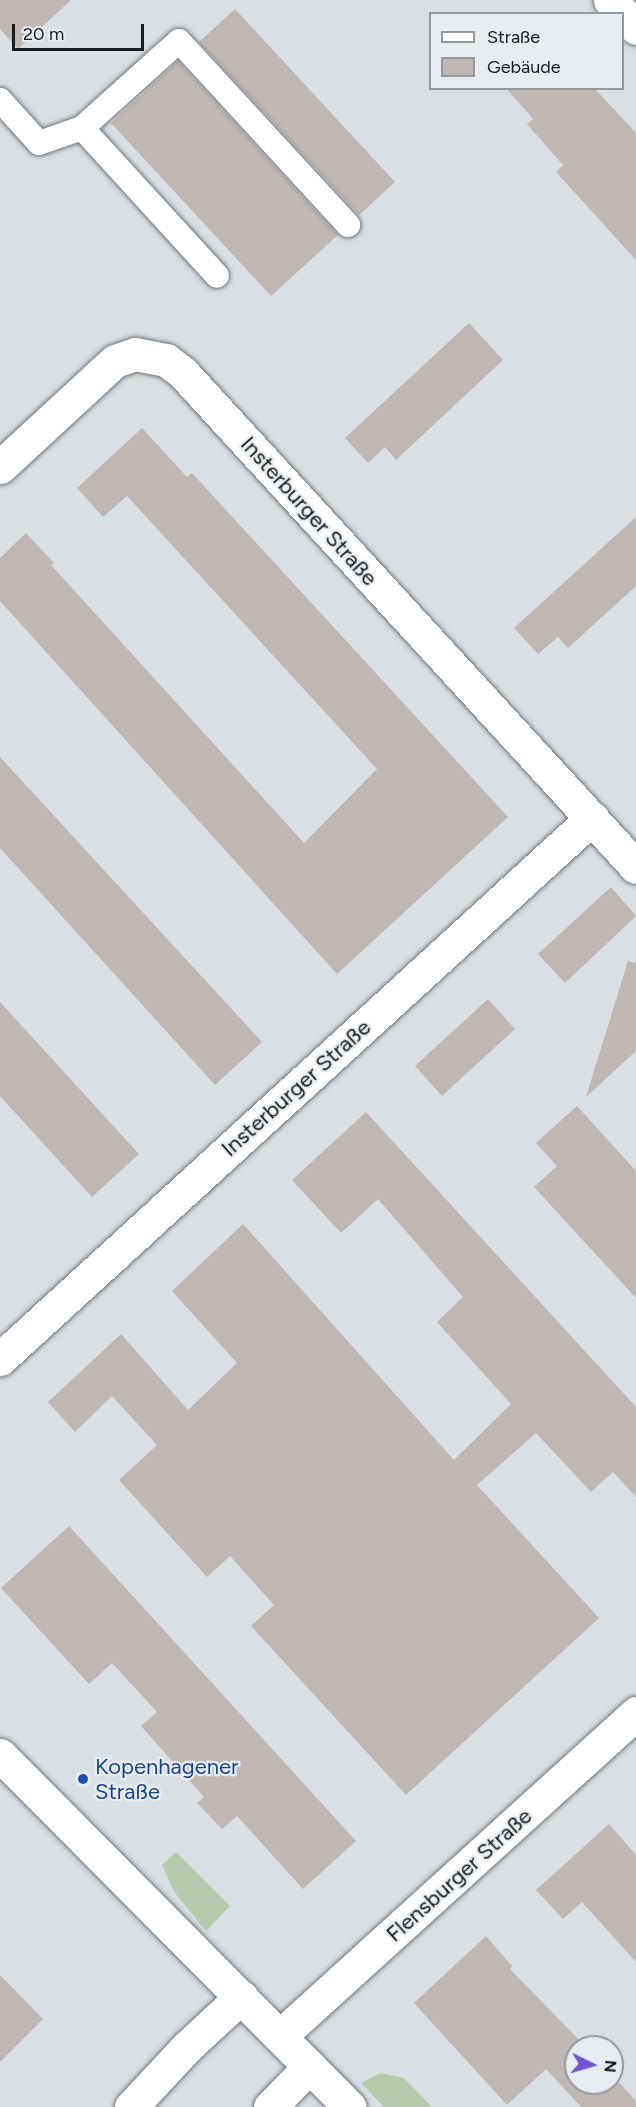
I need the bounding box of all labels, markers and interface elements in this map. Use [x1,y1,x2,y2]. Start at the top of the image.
scale bar [15,12,147,50]
legend [429,12,624,90]
text: 20 m [23,23,64,45]
text: Straße [487,26,540,48]
text: Gebäude [487,56,561,78]
street label: Insterburger Straße [235,431,383,591]
street label: Insterburger Straße [216,1014,376,1162]
place label: Kopenhagener Straße [95,1753,238,1804]
marker: Kopenhagener Straße [76,1772,90,1786]
street label: Flensburger Straße [381,1803,537,1947]
north arrow [564,2035,624,2095]
text: N [600,2059,620,2073]

